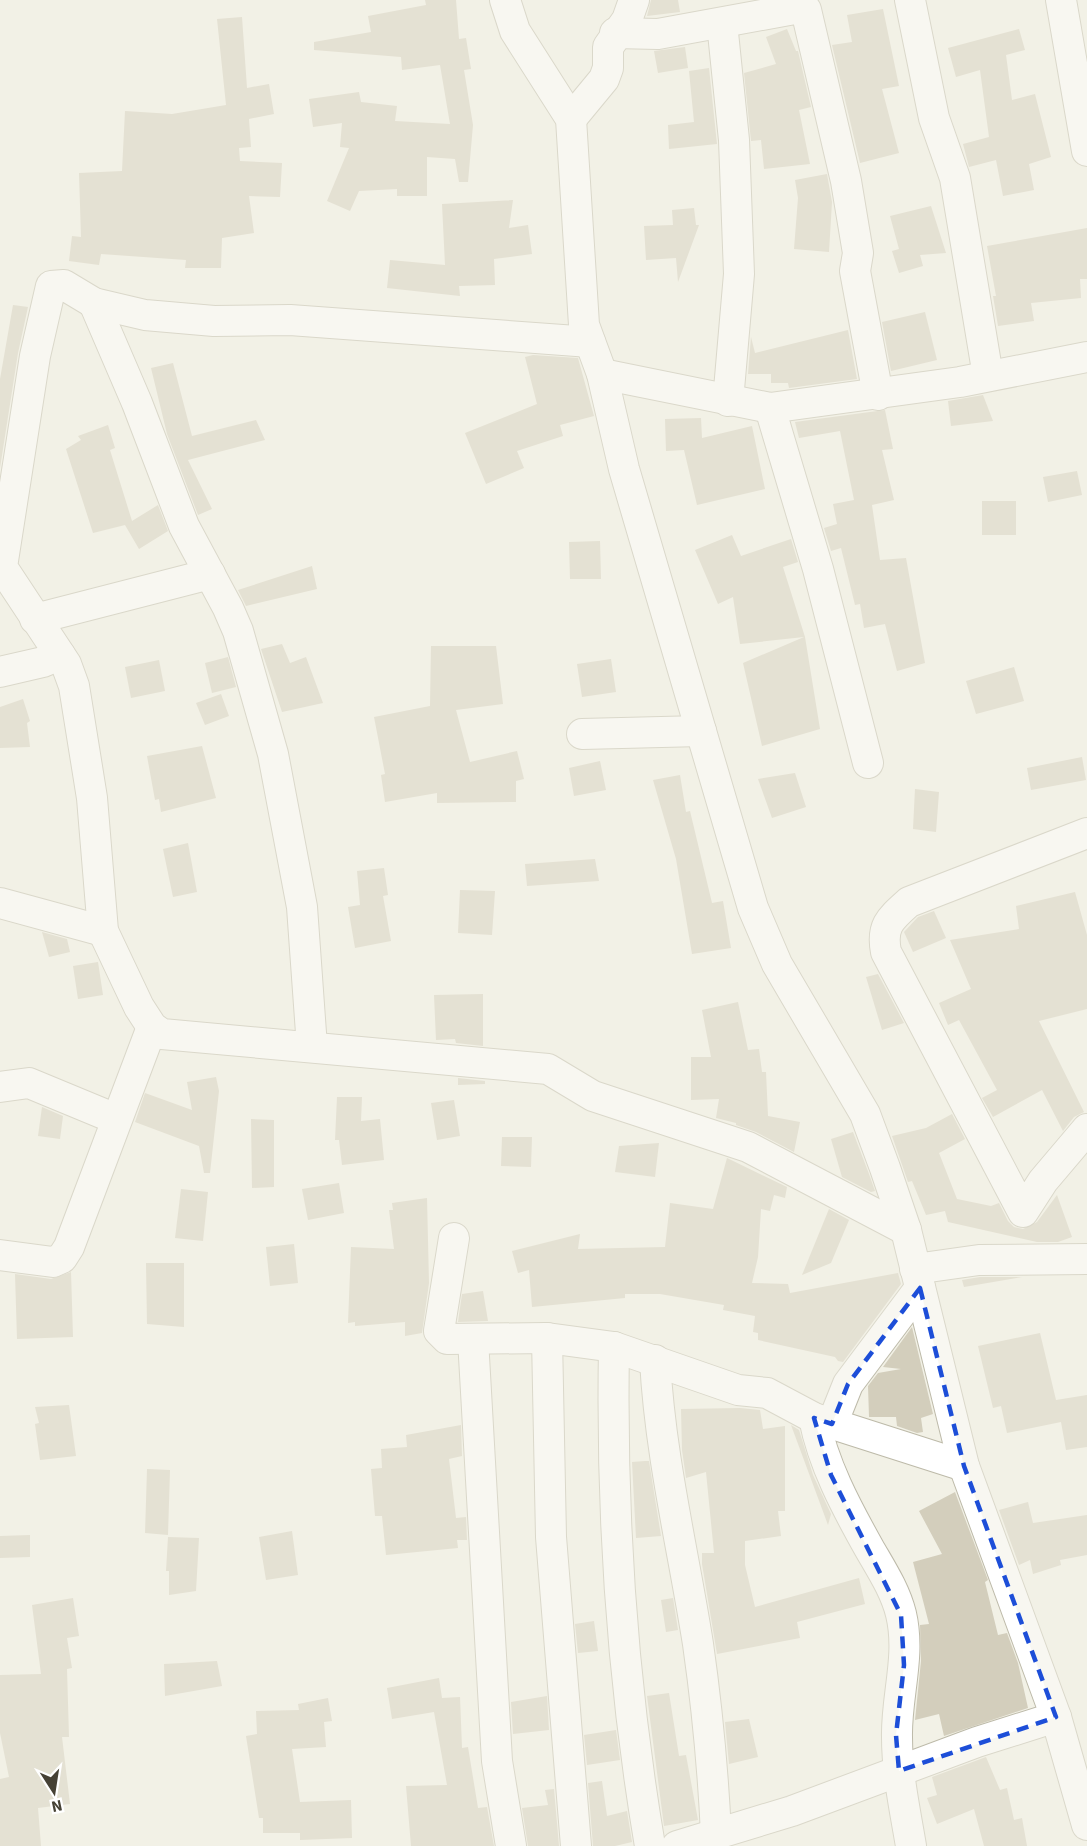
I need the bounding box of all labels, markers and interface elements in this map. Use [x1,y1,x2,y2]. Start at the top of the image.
north arrow [24,1762,84,1822]
text: N [49,1794,64,1818]

